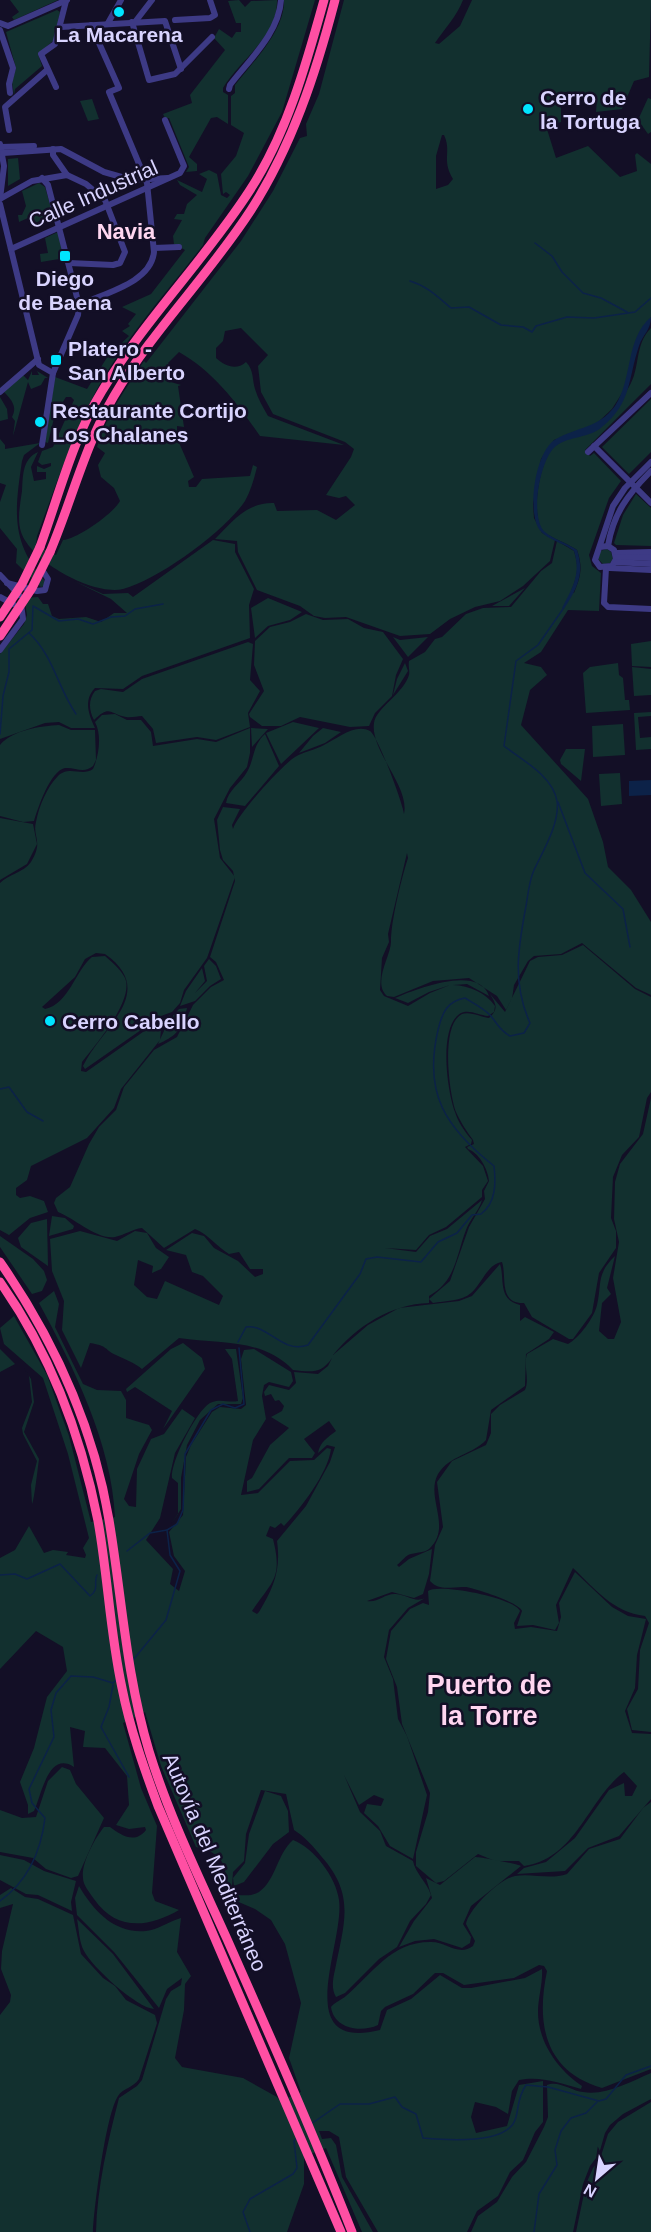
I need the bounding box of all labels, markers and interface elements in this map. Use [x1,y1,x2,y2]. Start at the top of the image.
marker: La Macarena [112,5,126,19]
place label: La Macarena [55,23,183,46]
place label: Cerro de la Tortuga [540,86,640,133]
marker: Cerro de la Tortuga [521,102,535,116]
street label: Calle Industrial [25,155,161,233]
district label: Navia [97,219,156,244]
marker: Diego de Baena [58,249,72,263]
place label: Diego de Baena [18,267,112,314]
place label: Platero - San Alberto [68,337,185,384]
marker: Platero - San Alberto [49,353,63,367]
place label: Restaurante Cortijo Los Chalanes [52,399,247,446]
marker: Restaurante Cortijo Los Chalanes [33,415,47,429]
place label: Cerro Cabello [62,1010,200,1033]
marker: Cerro Cabello [43,1014,57,1028]
district label: Puerto de la Torre [427,1670,551,1731]
street label: Autovía del Mediterráneo [159,1750,271,1974]
north arrow [567,2148,627,2208]
text: N [581,2180,599,2201]

